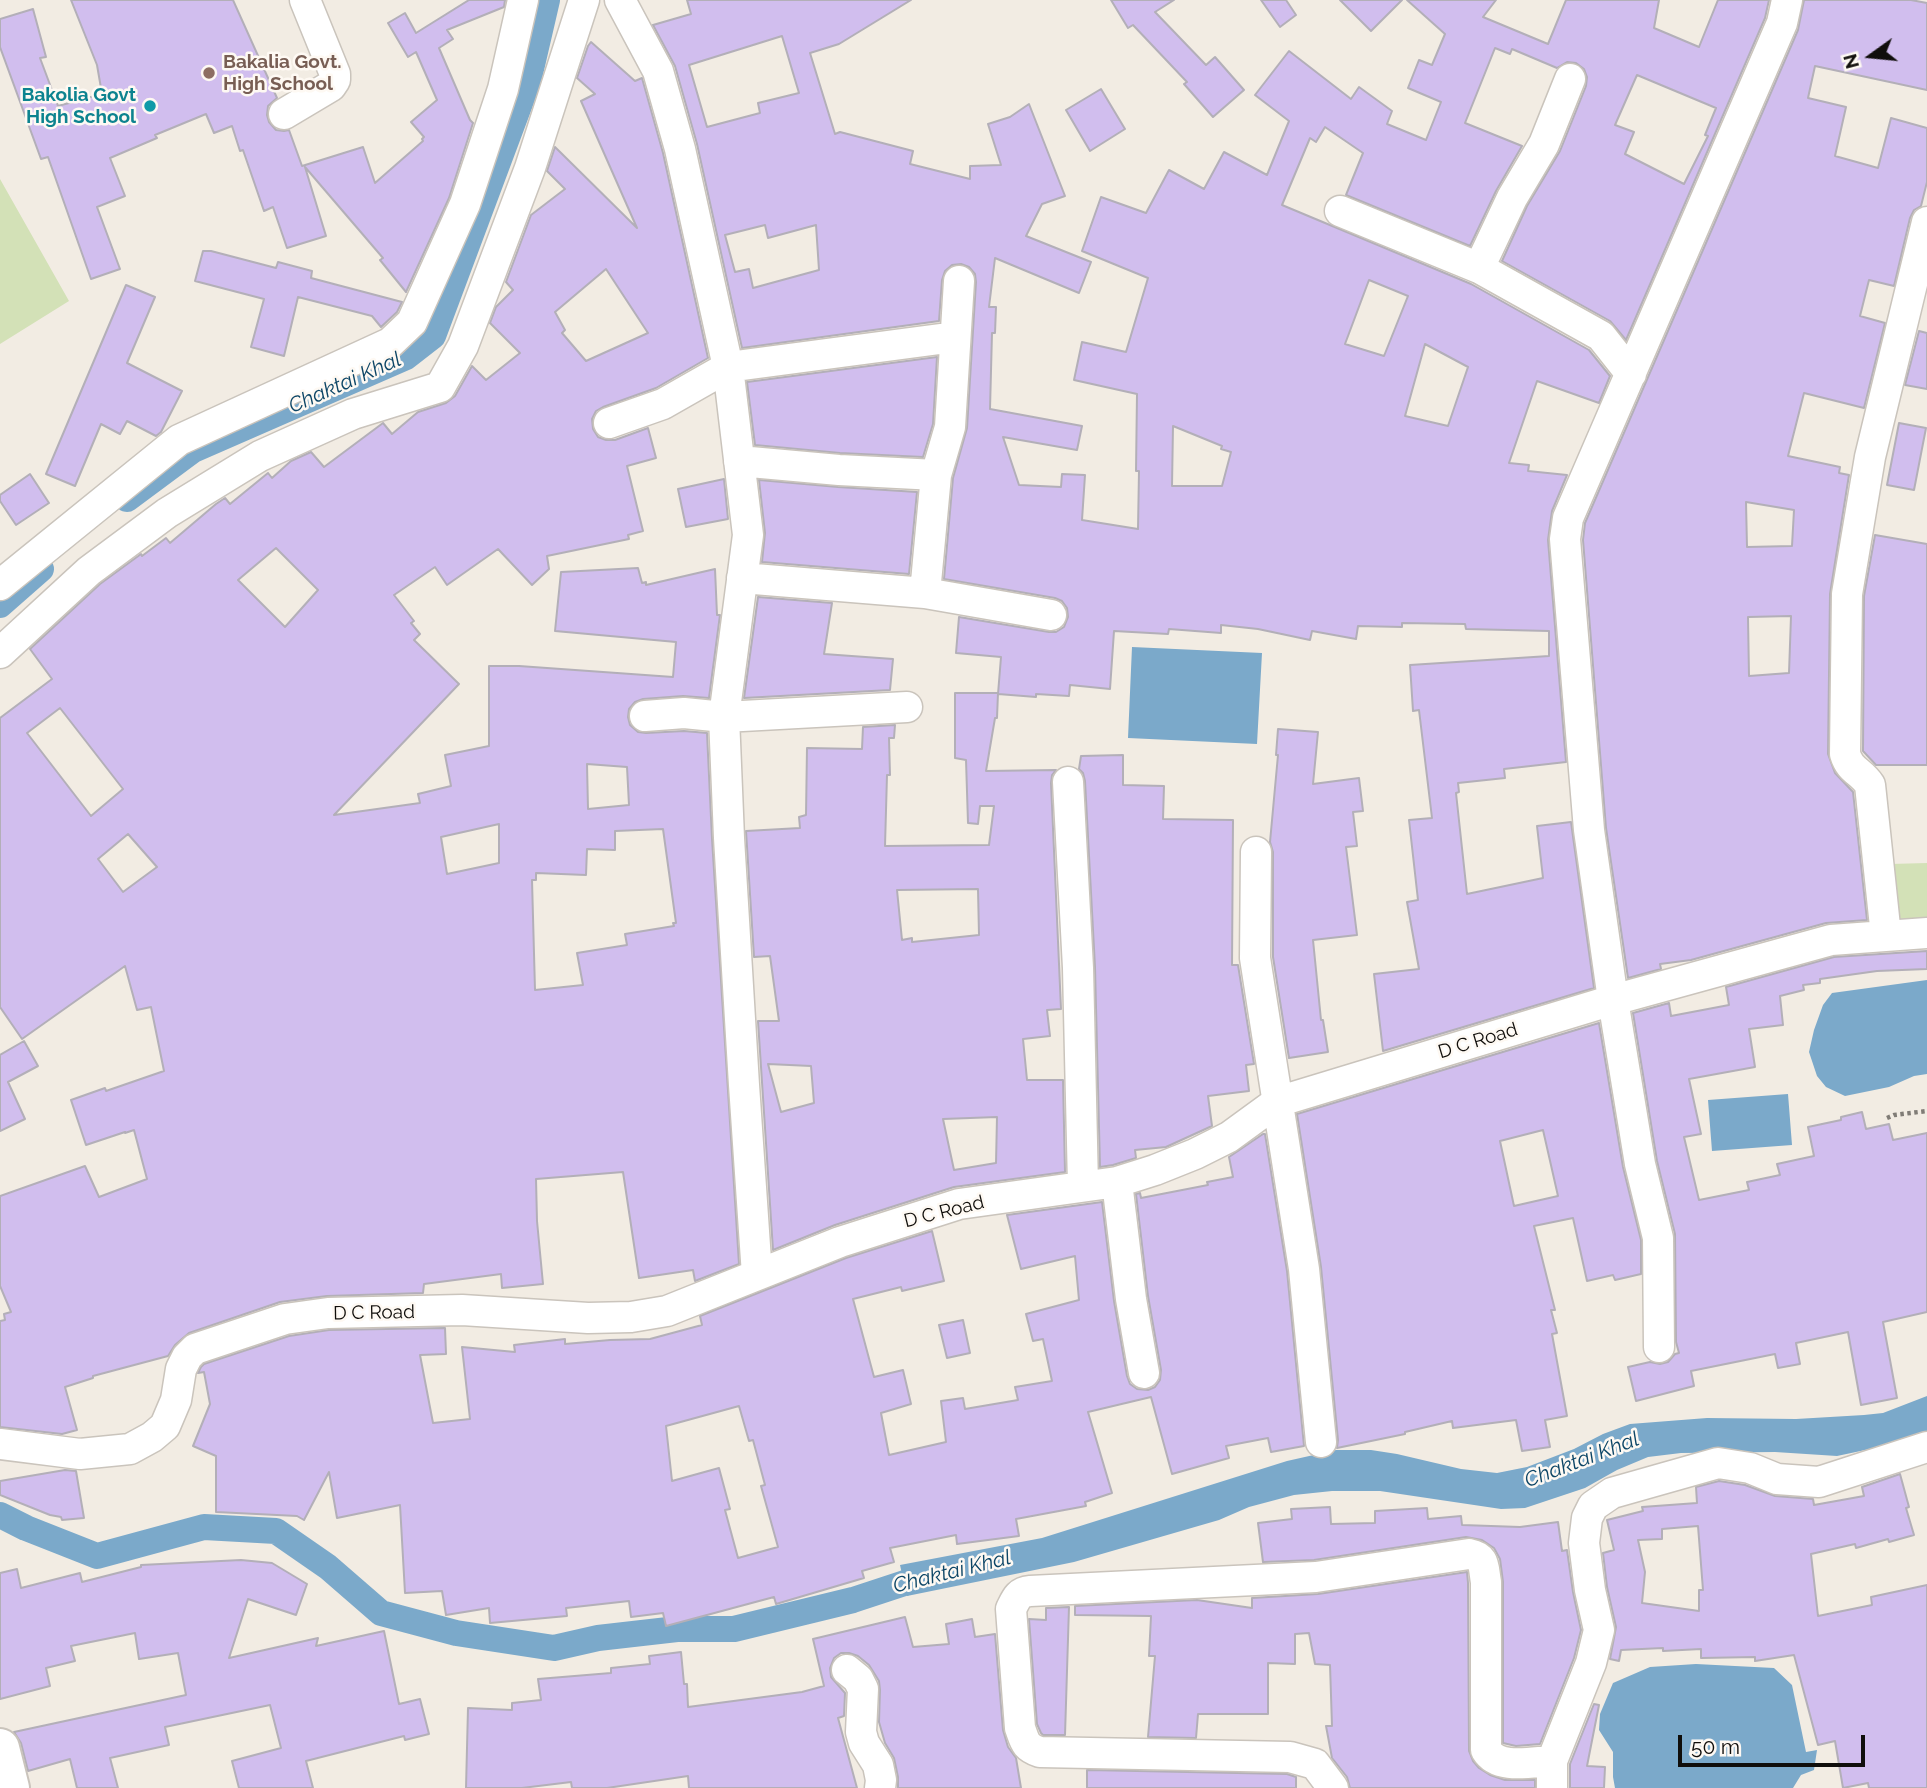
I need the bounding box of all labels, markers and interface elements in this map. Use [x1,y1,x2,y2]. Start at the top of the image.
north arrow [1836,21,1906,91]
place label: Bakalia Govt. High School [223,51,342,95]
text: N [1838,52,1863,71]
marker: Bakalia Govt. High School [201,65,217,81]
place label: Bakolia Govt High School [22,84,136,128]
marker: Bakolia Govt High School [142,98,158,114]
water label: Chaktai Khal [285,347,405,419]
street label: D C Road [1436,1018,1520,1064]
street label: D C Road [902,1191,986,1233]
street label: D C Road [333,1301,415,1325]
water label: Chaktai Khal [1521,1427,1643,1493]
water label: Chaktai Khal [890,1545,1014,1599]
scale bar [1682,1722,1869,1766]
text: 50 m [1691,1734,1740,1759]

